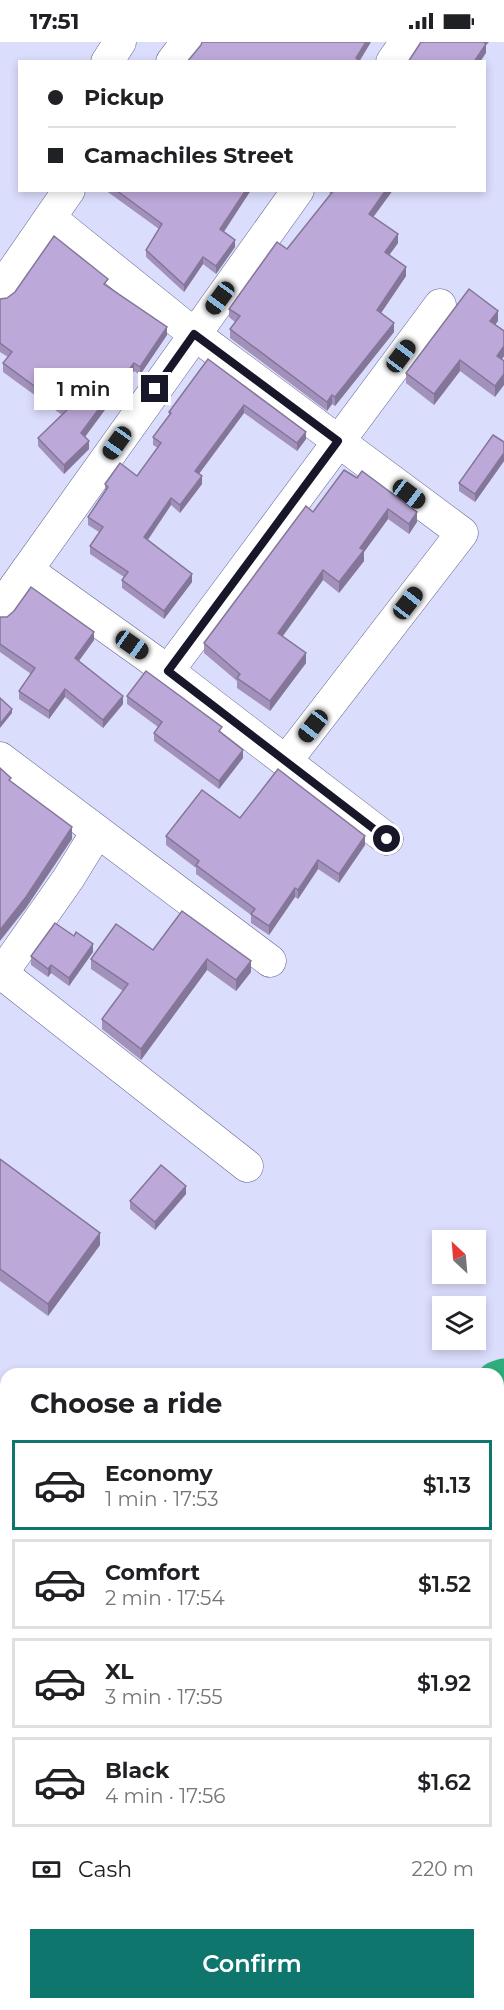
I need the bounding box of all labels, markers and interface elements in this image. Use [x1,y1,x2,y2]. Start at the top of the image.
text: 17:51 [30,8,79,35]
text: Pickup [84,84,164,111]
text: Camachiles Street [84,142,294,169]
car [202,278,238,318]
car [383,336,419,376]
callout: 1 min [35,368,134,410]
route end [141,375,168,402]
text: 1 min [57,377,110,401]
car [99,423,135,463]
car [389,476,429,512]
car [390,583,426,623]
car [112,627,152,663]
car [295,706,331,746]
route start [373,825,400,852]
north arrow [432,1230,486,1284]
map controls [432,1230,486,1350]
button: layers [432,1296,486,1350]
text: Choose a ride [30,1387,222,1420]
icon: car [33,1458,87,1512]
text: Economy [105,1460,213,1487]
text: $1.13 [423,1472,471,1499]
text: 1 min · 17:53 [105,1487,218,1511]
icon: car [33,1557,87,1611]
text: Comfort [105,1559,200,1586]
text: $1.52 [418,1571,471,1598]
text: 2 min · 17:54 [105,1586,225,1610]
icon: car [33,1656,87,1710]
text: XL [105,1658,134,1685]
text: $1.92 [417,1670,471,1697]
text: 3 min · 17:55 [105,1685,223,1709]
icon: car [33,1755,87,1809]
text: Black [105,1757,169,1784]
text: $1.62 [417,1769,471,1796]
text: 4 min · 17:56 [105,1784,225,1808]
icon: cash [30,1853,63,1886]
text: Cash [78,1856,132,1883]
text: 220 m [412,1857,474,1881]
button: Confirm [30,1929,474,1998]

